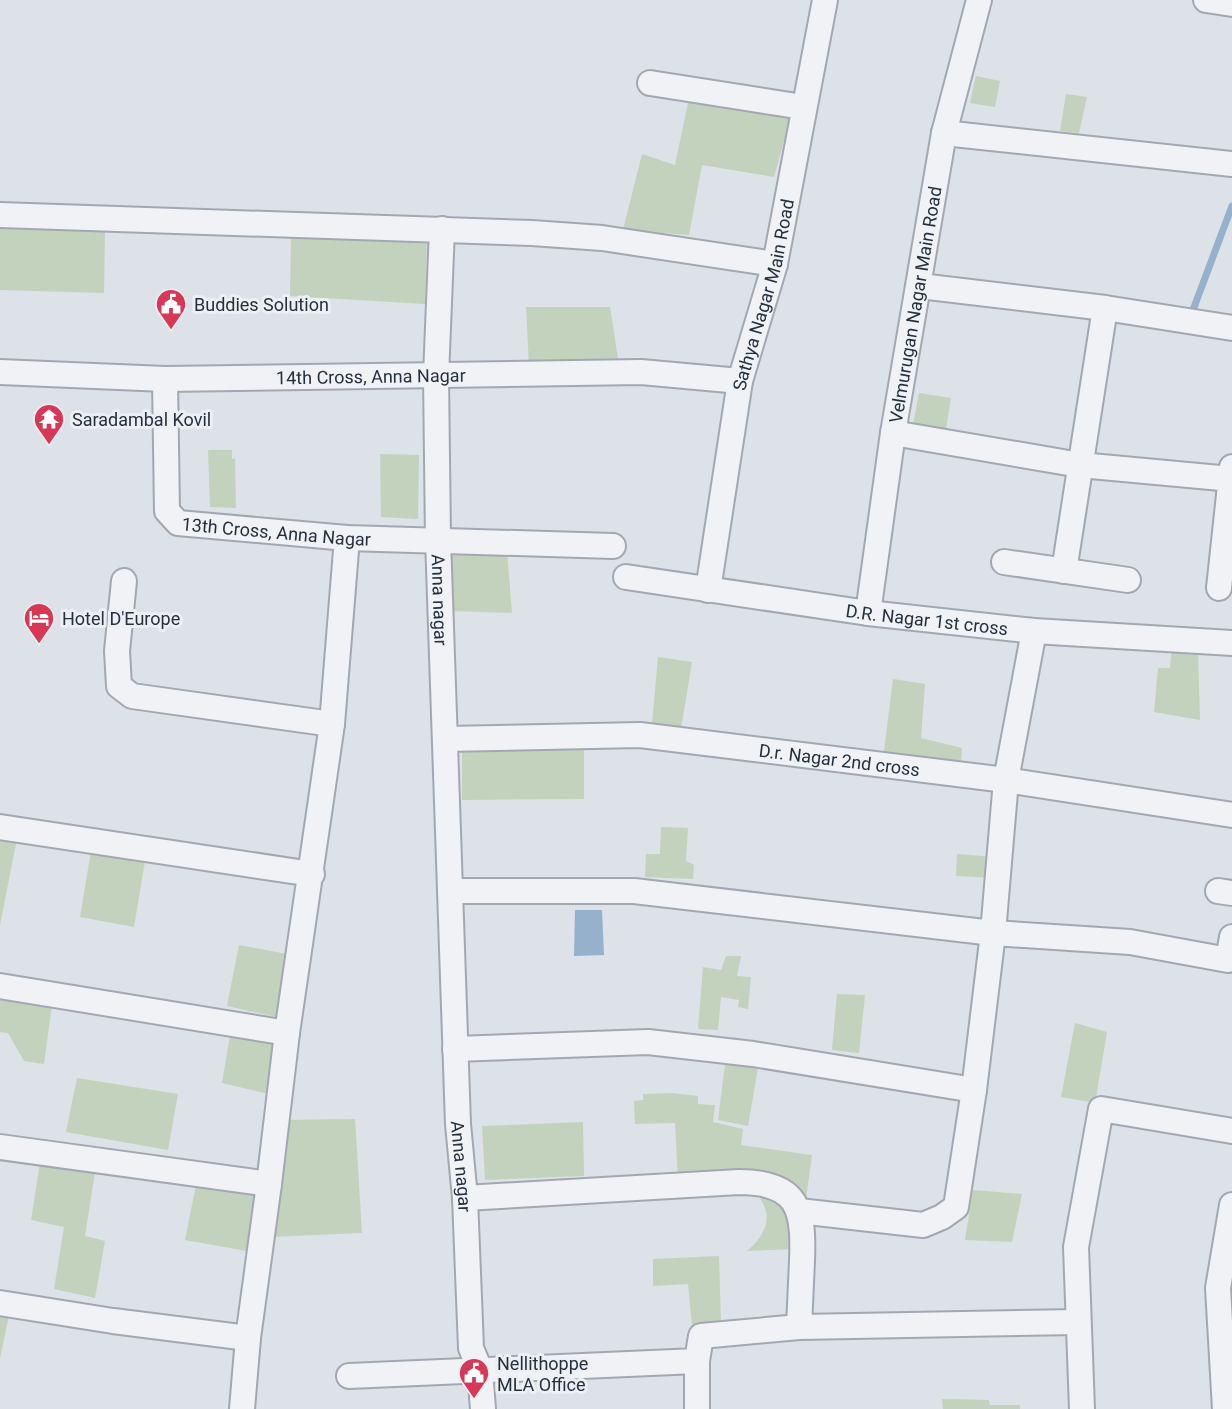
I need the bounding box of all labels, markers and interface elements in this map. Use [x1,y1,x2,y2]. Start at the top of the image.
street label: Velmurugan Nagar Main Road [884,185,945,425]
street label: Sathya Nagar Main Road [728,197,798,392]
public building icon: Buddies Solution [154,287,188,331]
place label: Buddies Solution [194,294,329,315]
street label: 14th Cross, Anna Nagar [276,364,466,388]
temple icon: Saradambal Kovil [32,402,66,446]
place label: Saradambal Kovil [72,409,211,430]
street label: 13th Cross, Anna Nagar [181,513,371,549]
street label: Anna nagar [428,554,452,646]
street label: D.R. Nagar 1st cross [844,599,1009,639]
hotel icon: Hotel D'Europe [22,601,56,645]
place label: Hotel D'Europe [62,608,180,629]
street label: D.r. Nagar 2nd cross [758,739,921,780]
street label: Anna nagar [447,1120,476,1212]
place label: Nellithoppe MLA Office [497,1353,588,1395]
public building icon: Nellithoppe MLA Office [457,1356,491,1400]

